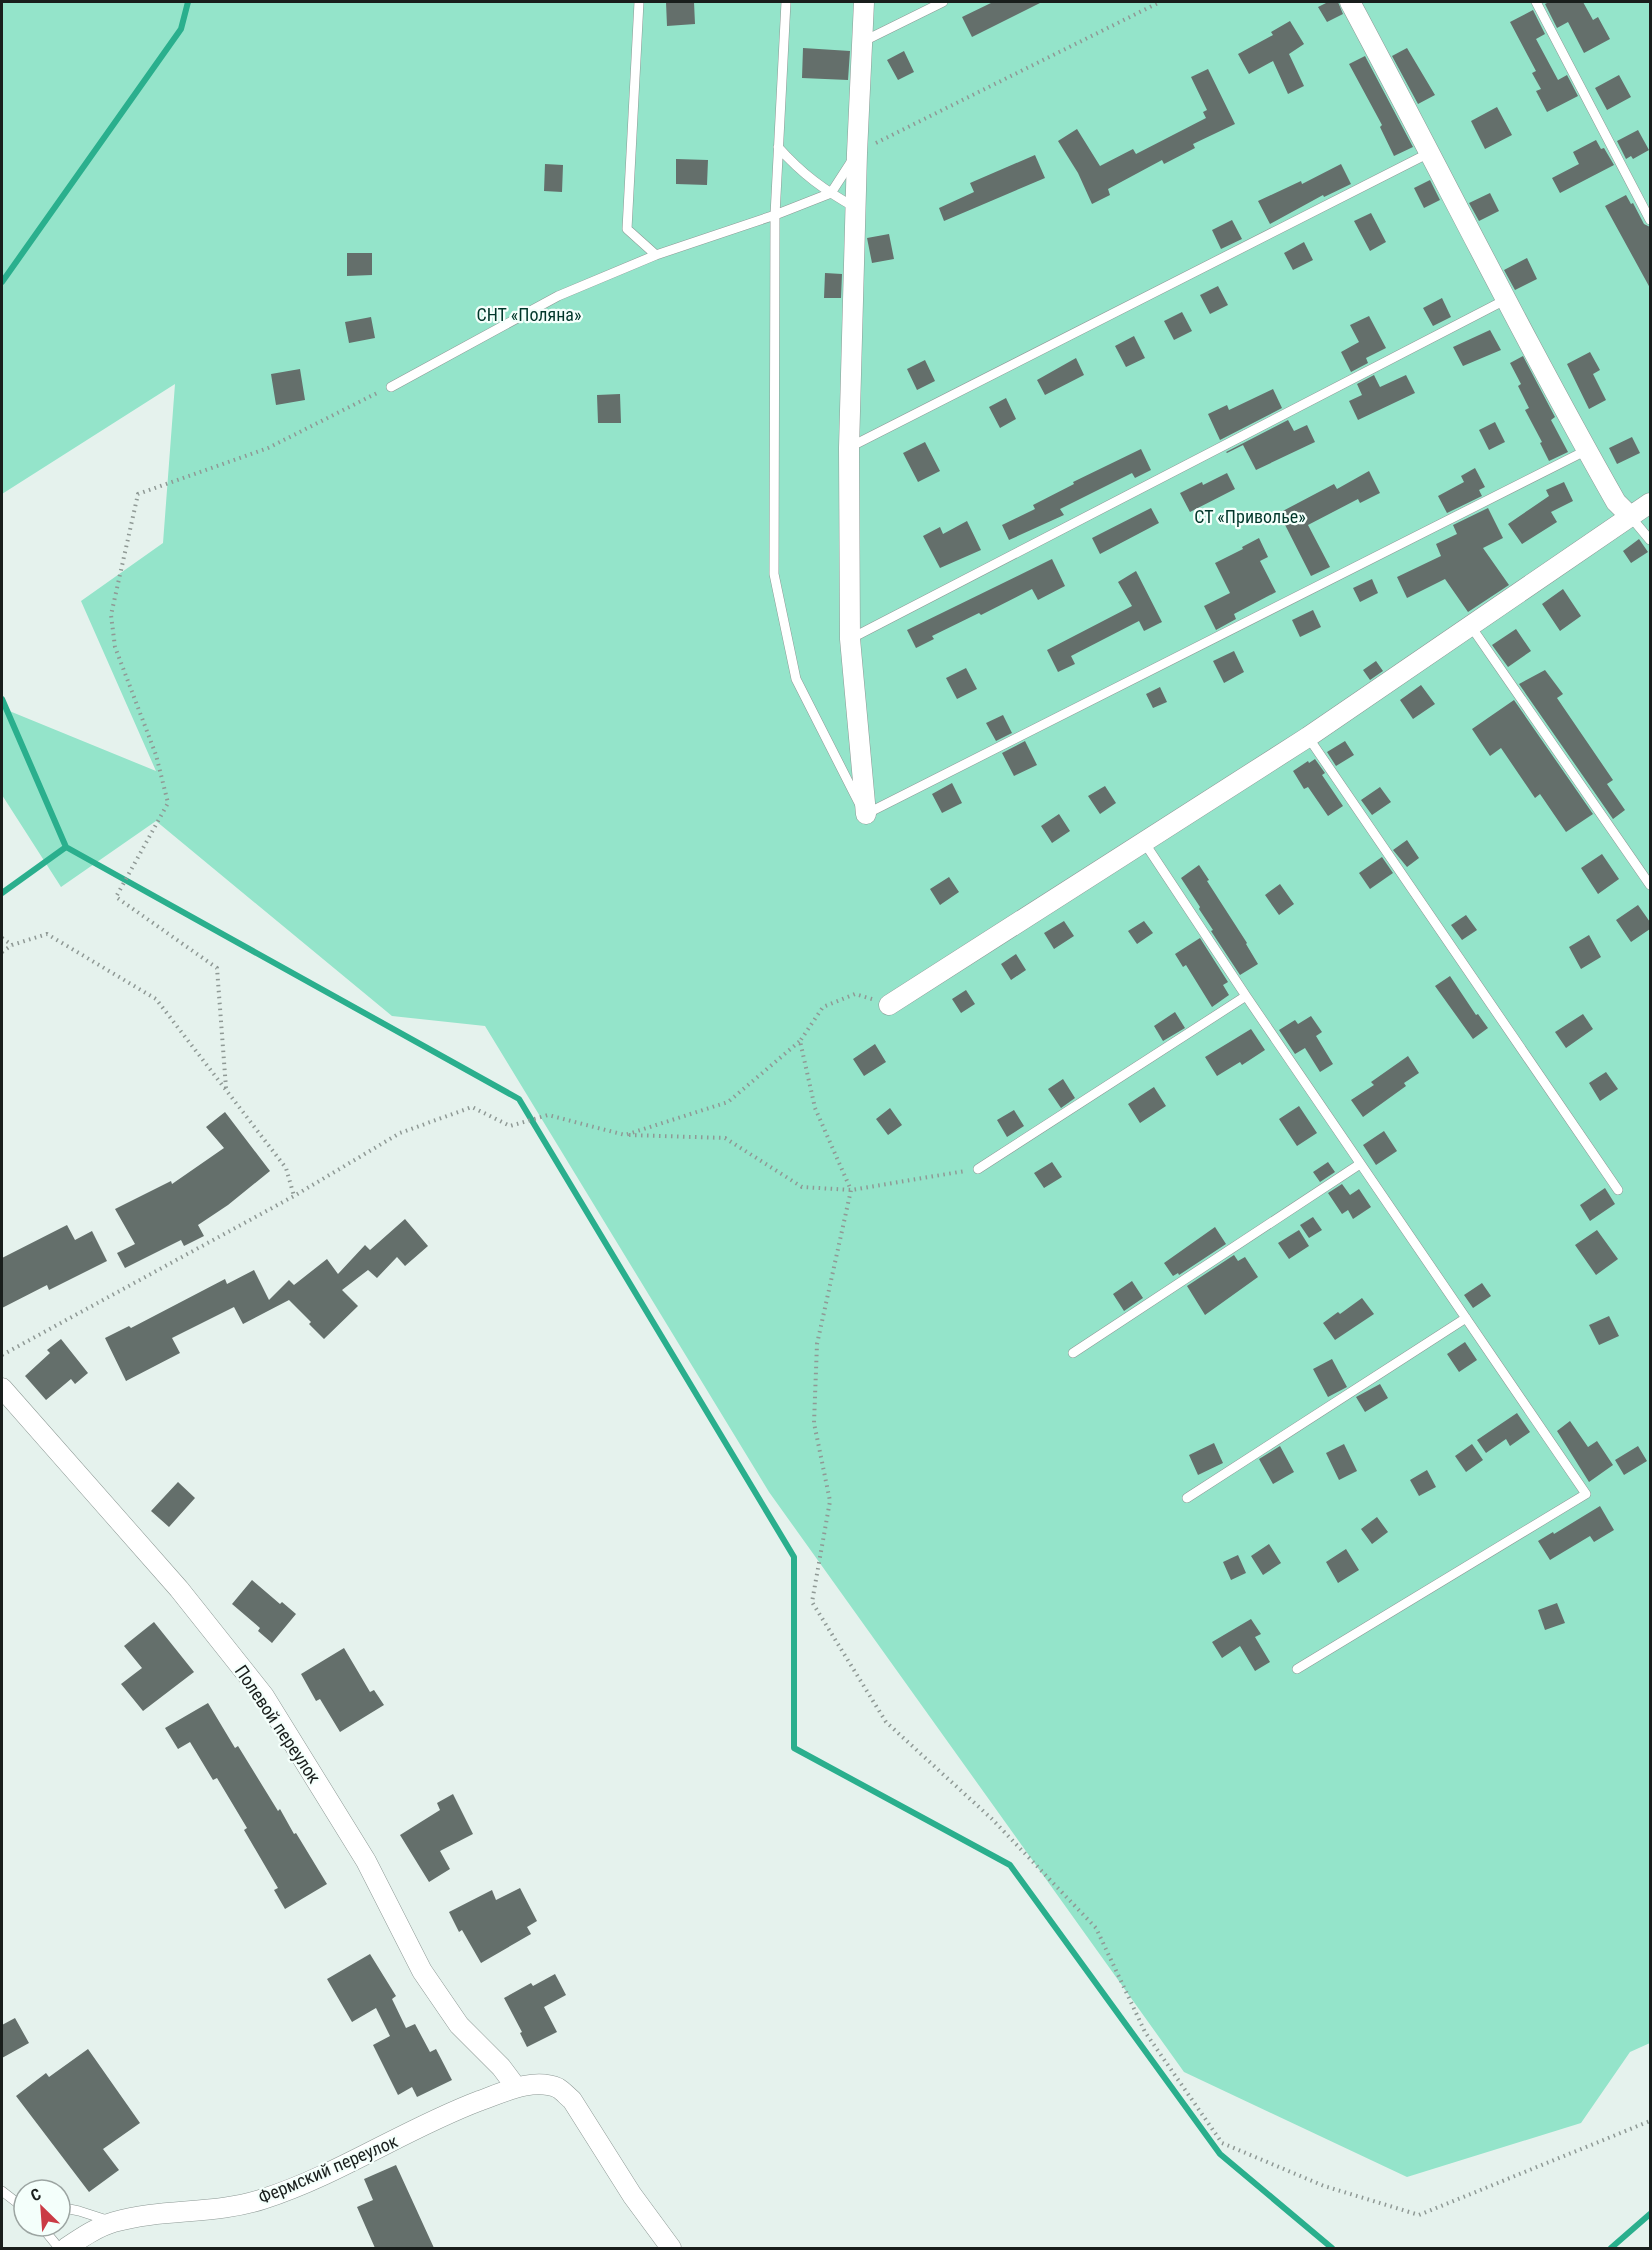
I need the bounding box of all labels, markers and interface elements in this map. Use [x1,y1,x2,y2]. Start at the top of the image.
park label: СНТ «Поляна» [476,304,582,325]
park label: СТ «Приволье» [1194,506,1306,527]
street label: Полевой переулок [231,1661,325,1787]
street label: Фермский переулок [255,2130,401,2208]
north arrow [12,2178,72,2238]
text: С [28,2184,44,2205]

